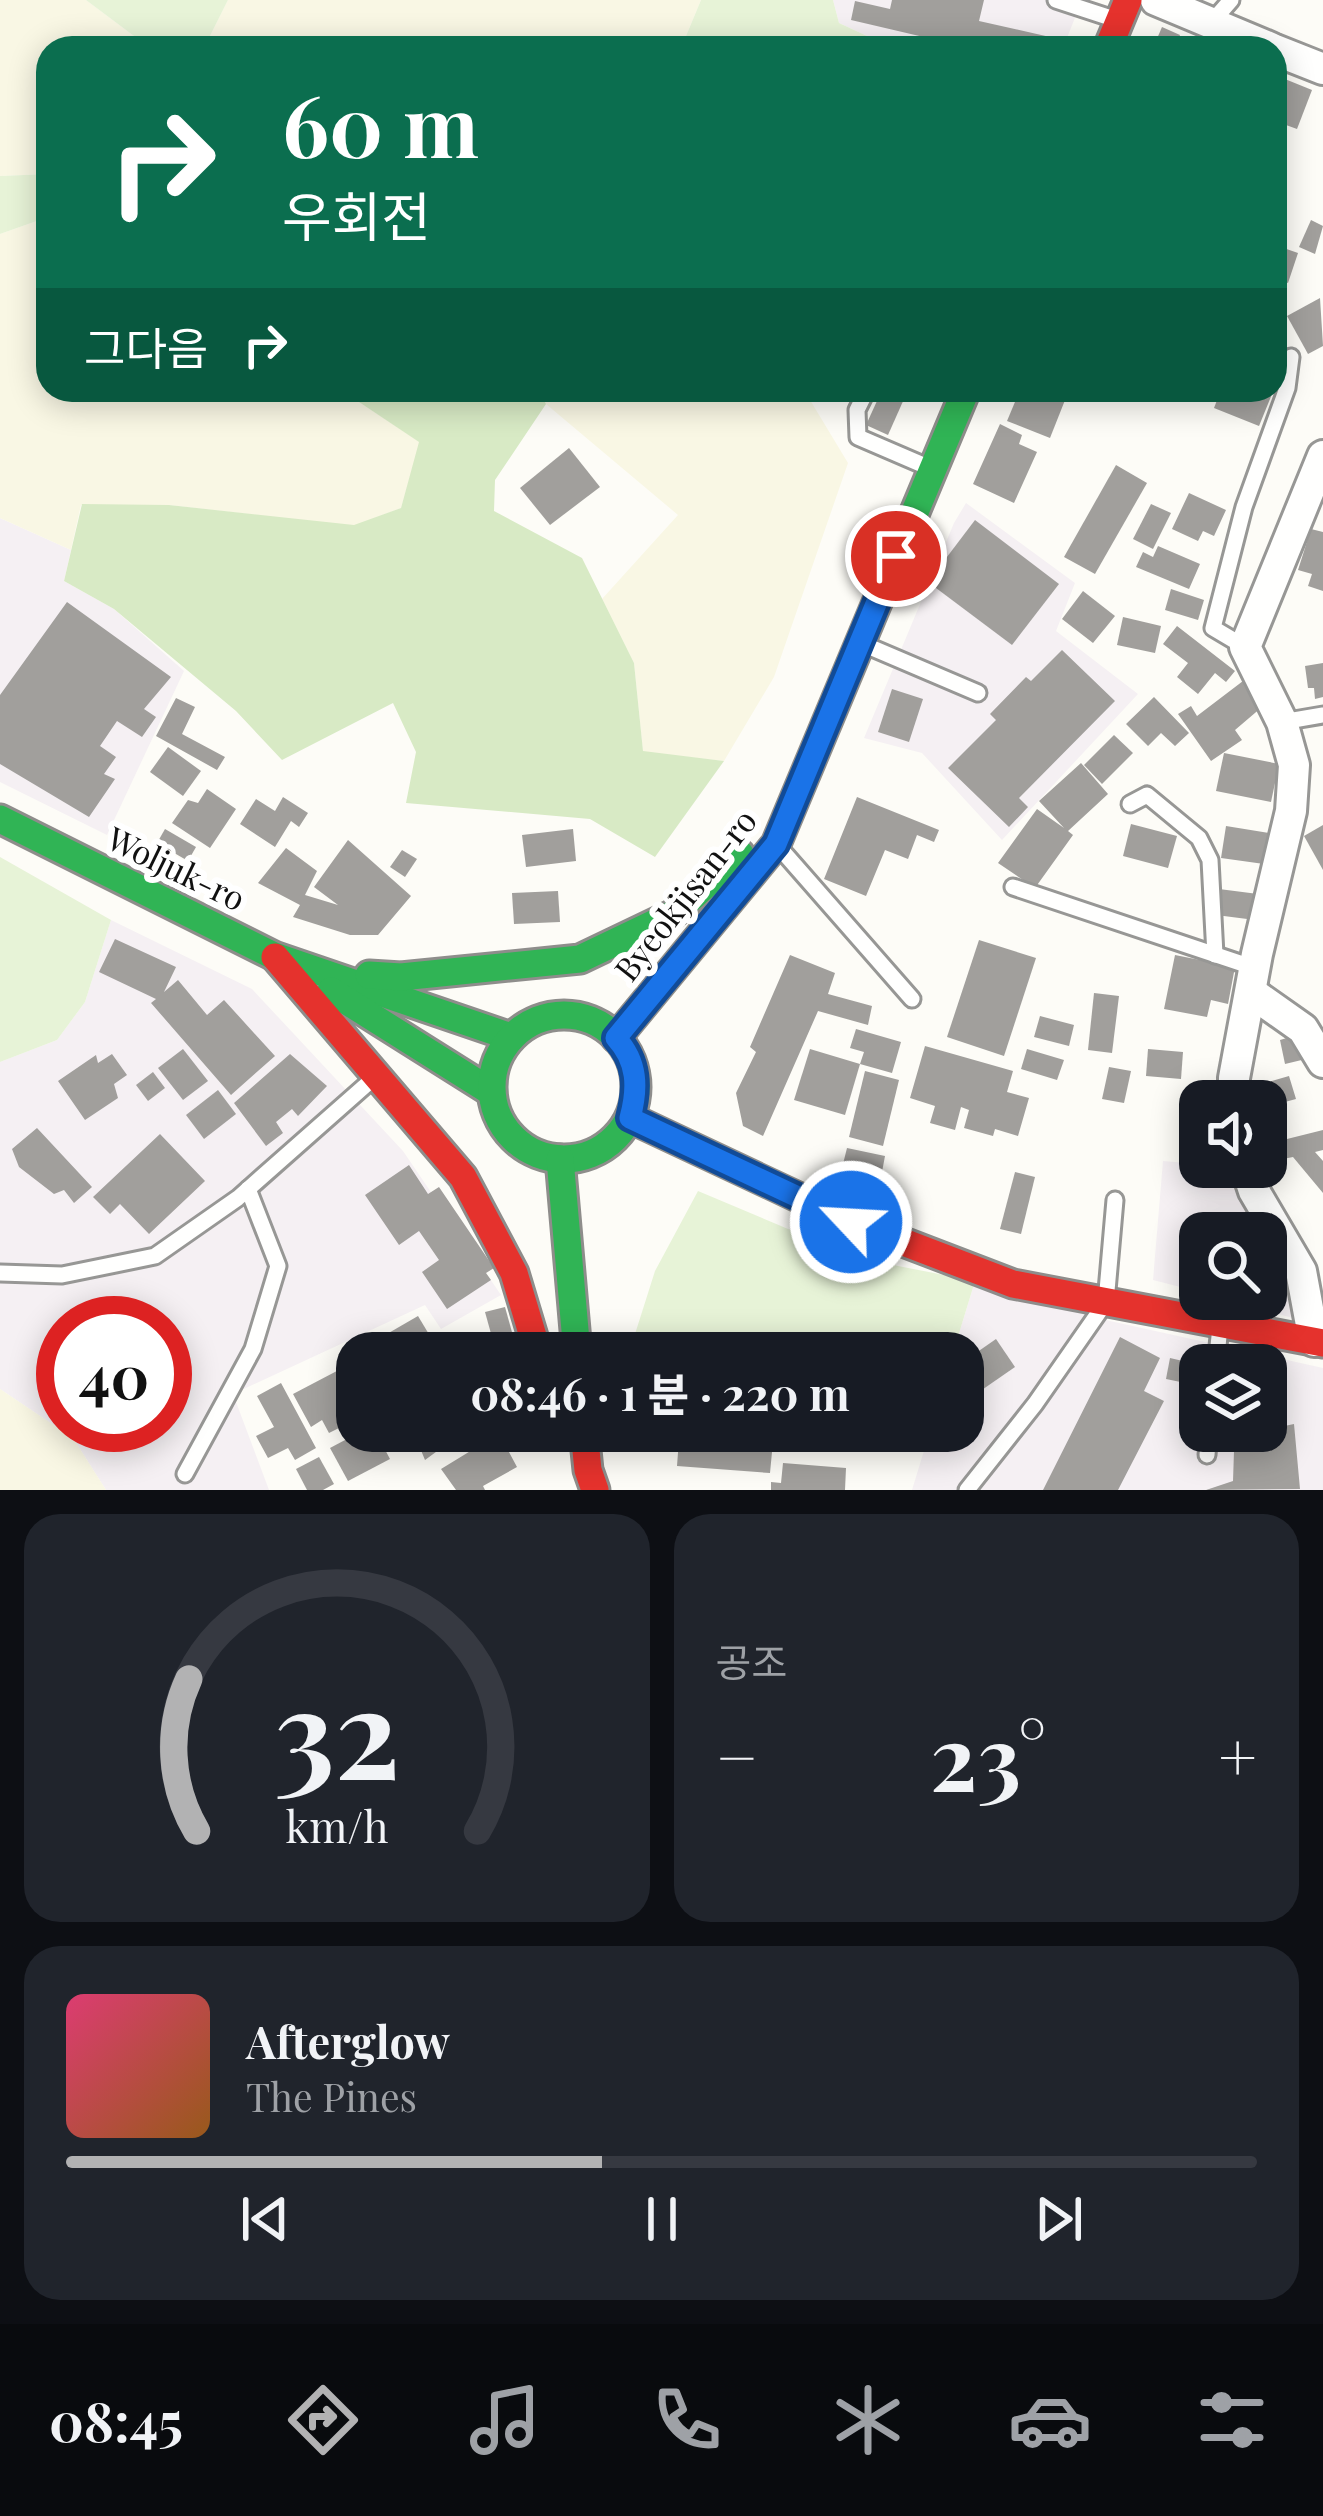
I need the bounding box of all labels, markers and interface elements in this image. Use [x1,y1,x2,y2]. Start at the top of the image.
text: 60 m [282,67,479,179]
icon: right [84,84,240,240]
text: 우회전 [282,179,431,251]
icon: right [232,312,298,378]
text: 그다음 [84,316,208,376]
pin [845,505,947,607]
icon: arrive [863,523,929,589]
street label: Byeokjisan-ro [603,799,765,989]
street label: Woljuk-ro [100,814,253,919]
map controls [1179,1080,1287,1452]
button: sound [1179,1080,1287,1188]
position arrow [788,1159,914,1285]
button: search [1179,1212,1287,1320]
speed limit sign: 40 [36,1296,192,1452]
button: layers [1179,1344,1287,1452]
text: 08:46 · 1 분 · 220 m [470,1362,850,1422]
text: 공조 [716,1635,787,1687]
text: 32 [274,1645,400,1811]
text: 23° [930,1695,1046,1815]
text: − [716,1711,758,1799]
text: + [1218,1711,1257,1799]
text: km/h [285,1797,388,1854]
text: Afterglow [246,2010,450,2070]
text: The Pines [246,2070,417,2122]
icon: previous [232,2186,298,2252]
icon: pause [629,2186,695,2252]
icon: next [1026,2186,1092,2252]
icon: directions [281,2378,365,2462]
icon: music [463,2378,547,2462]
icon: phone [645,2378,729,2462]
icon: climate [826,2378,910,2462]
icon: car [1008,2378,1092,2462]
icon: filters [1190,2378,1274,2462]
text: 08:45 [49,2384,183,2456]

